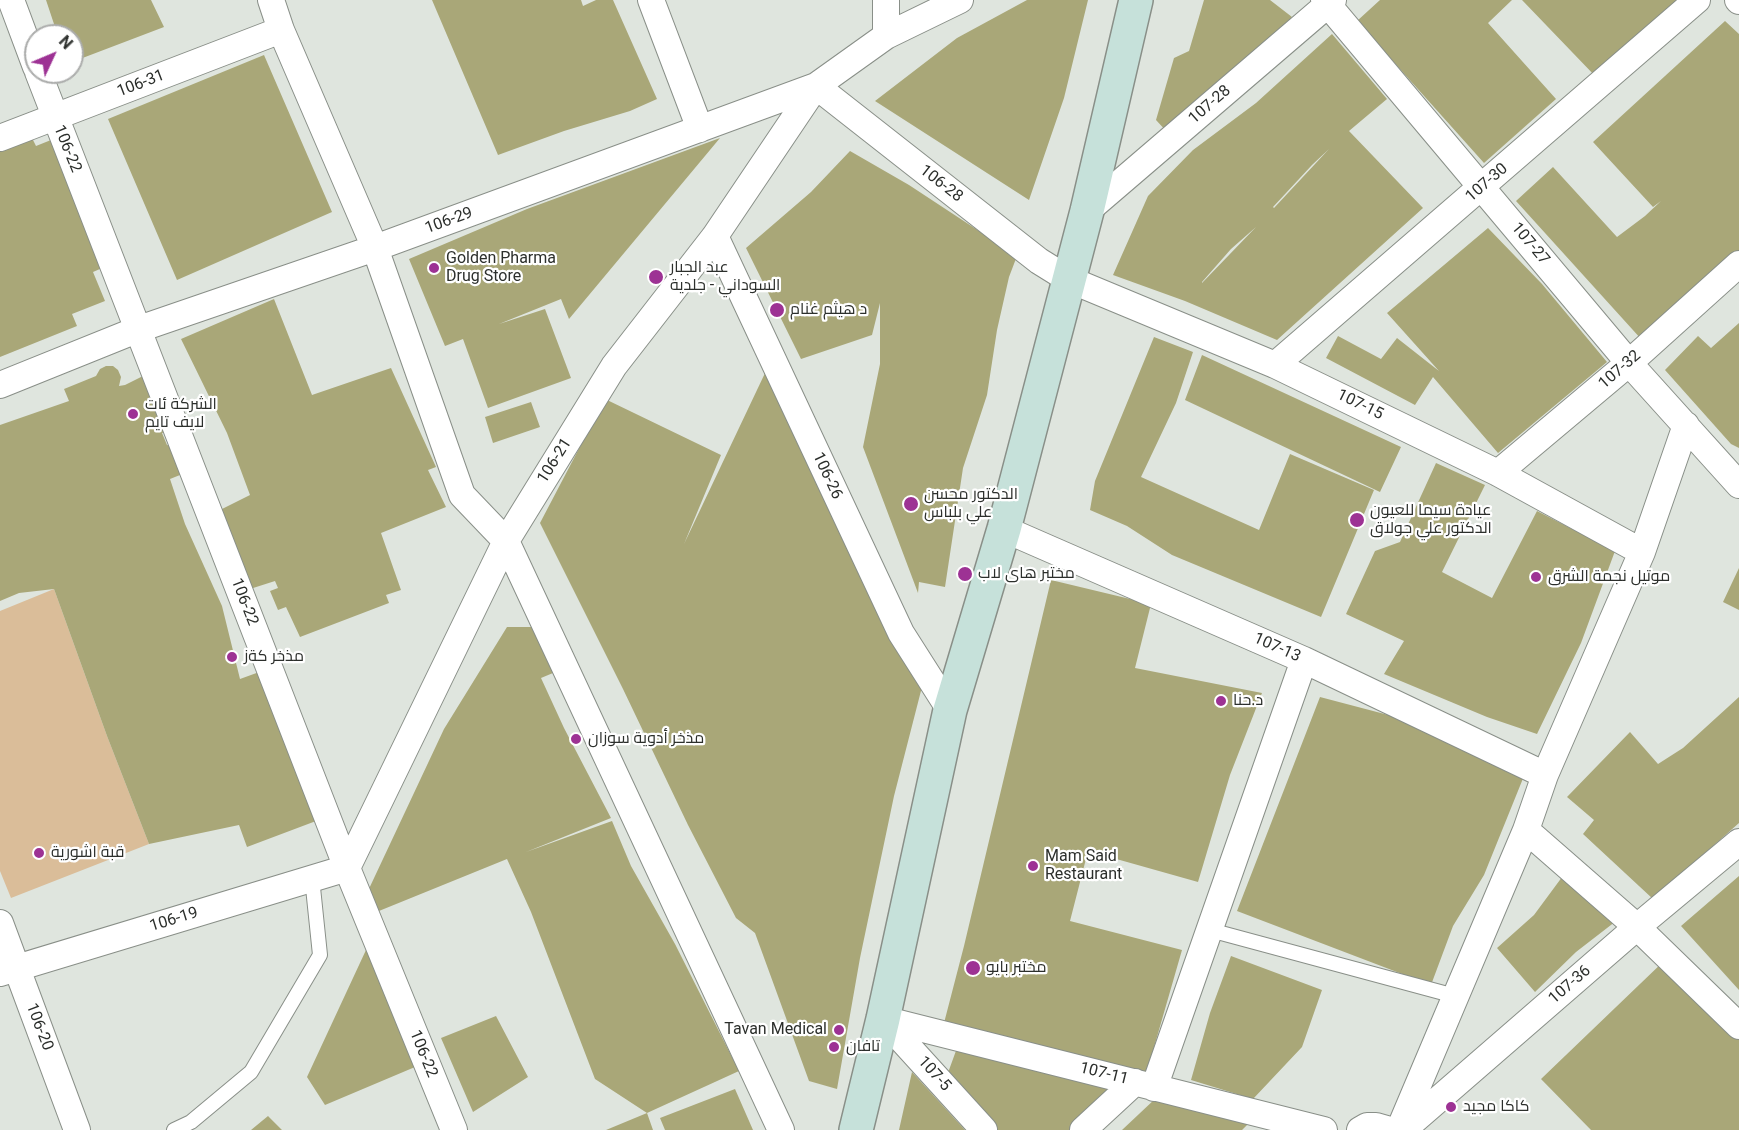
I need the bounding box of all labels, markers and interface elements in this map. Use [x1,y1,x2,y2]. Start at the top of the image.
north arrow [24,24,84,84]
text: N [55,32,77,53]
street label: 106-31 [115,66,167,102]
street label: 107-28 [1185,82,1235,128]
street label: 106-22 [49,123,85,175]
street label: 107-30 [1462,160,1512,206]
street label: 106-28 [916,161,966,207]
street label: 106-29 [423,204,475,238]
street label: 107-27 [1507,219,1553,269]
place label: Golden Pharma Drug Store [446,249,556,287]
place label: عبد الجبار السوداني - جلدية [670,258,780,296]
marker: Golden Pharma Drug Store [427,261,441,275]
marker: عبد الجبار السوداني - جلدية [647,268,665,286]
place label: د هيثم غنام [790,300,867,320]
marker: د هيثم غنام [768,301,786,319]
street label: 107-32 [1595,347,1645,393]
street label: 107-15 [1334,386,1386,424]
place label: الشركة ئات لایف تایم [145,395,217,433]
marker: الشركة ئات لایف تایم [126,407,140,421]
street label: 106-21 [534,435,576,487]
street label: 106-26 [808,450,846,502]
place label: الدكتور محسن علي بلباس [924,485,1018,523]
marker: الدكتور محسن علي بلباس [902,495,920,513]
place label: عيادة سيما للعيون الدكتور علي جولاق [1370,501,1492,539]
marker: عيادة سيما للعيون الدكتور علي جولاق [1348,511,1366,529]
place label: مختبر هاى لاب [978,564,1075,584]
marker: مختبر هاى لاب [956,565,974,583]
place label: موتيل نجمة الشرق [1548,567,1670,587]
marker: موتيل نجمة الشرق [1529,570,1543,584]
street label: 106-22 [226,576,262,628]
street label: 107-13 [1251,629,1303,667]
place label: مذخر كةز [244,647,304,667]
marker: مذخر كةز [225,650,239,664]
place label: د.حنا [1233,691,1263,711]
marker: د.حنا [1214,694,1228,708]
place label: مذخر أدوية سوزان [588,729,704,749]
marker: مذخر أدوية سوزان [569,732,583,746]
place label: قبة اشورية [51,843,124,863]
marker: قبة اشورية [32,846,46,860]
place label: Mam Said Restaurant [1045,847,1122,885]
marker: Mam Said Restaurant [1026,859,1040,873]
street label: 106-19 [148,904,200,936]
place label: مختبر بايو [986,958,1047,978]
marker: مختبر بايو [964,959,982,977]
street label: 107-36 [1545,962,1595,1008]
street label: 106-20 [21,1001,57,1053]
place label: Tavan Medical [724,1020,827,1040]
marker: Tavan Medical [832,1023,846,1037]
street label: 106-22 [405,1028,441,1080]
place label: تافان [846,1037,880,1057]
marker: تافان [827,1040,841,1054]
street label: 107-5 [913,1053,955,1095]
street label: 107-11 [1078,1059,1130,1089]
place label: كاكا مجيد [1463,1097,1530,1117]
marker: كاكا مجيد [1444,1100,1458,1114]

